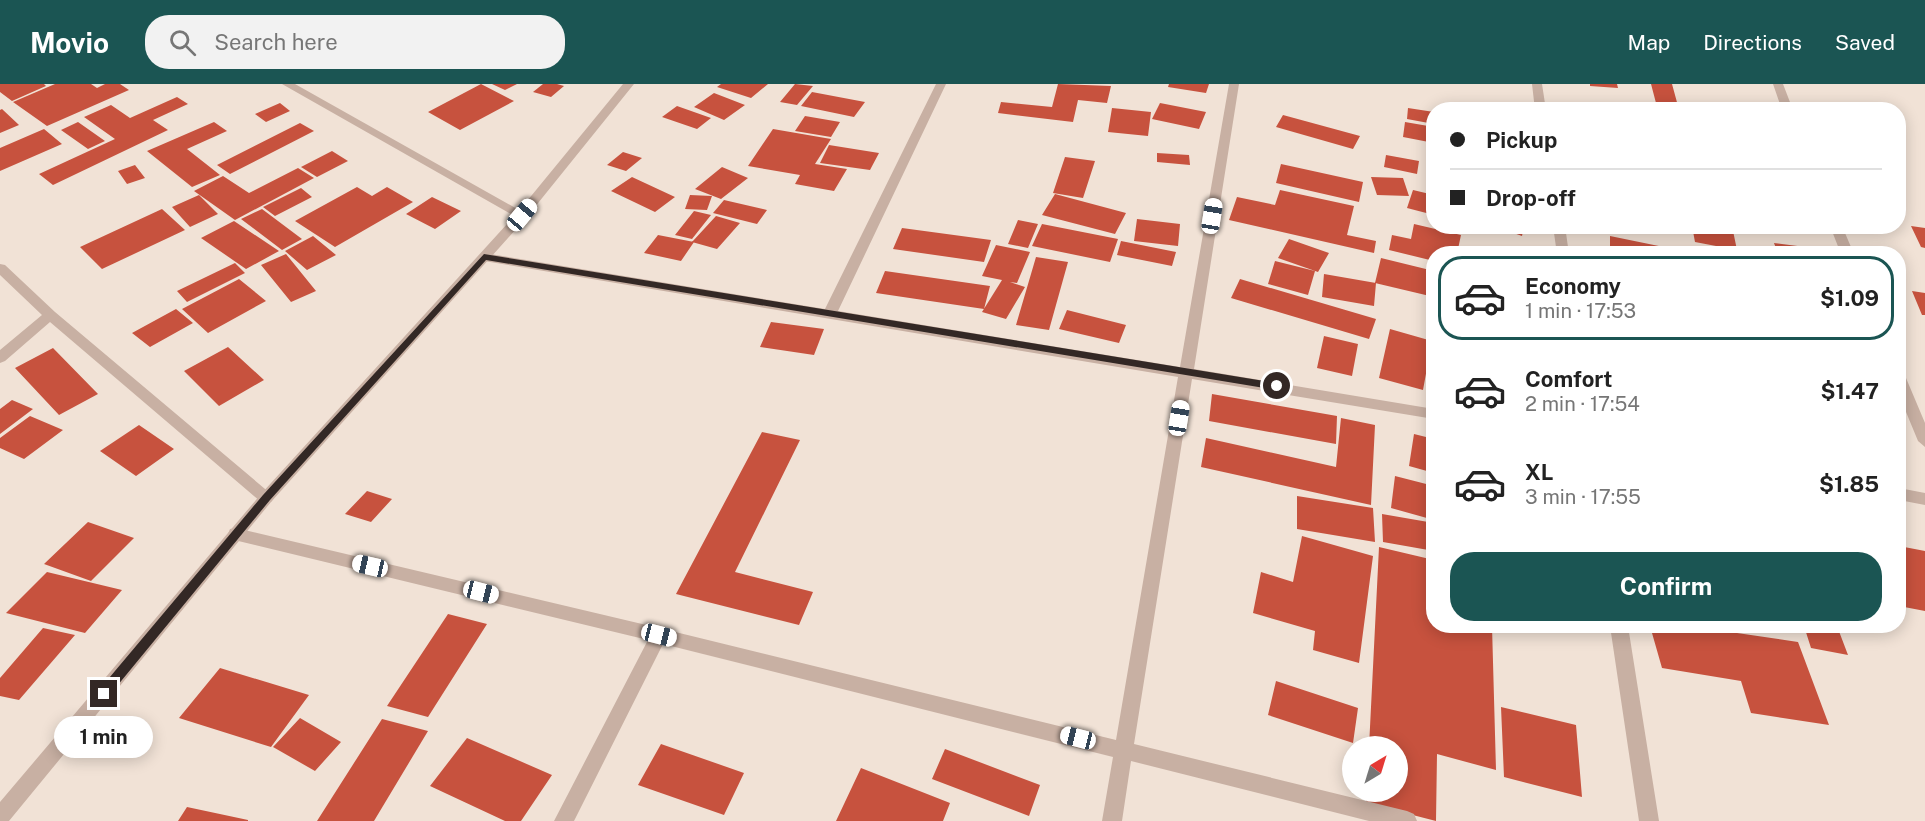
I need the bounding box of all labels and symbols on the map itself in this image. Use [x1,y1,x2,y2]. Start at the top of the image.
car [504,195,540,235]
car [1200,197,1224,235]
route start [1263,372,1290,399]
car [1167,399,1191,437]
car [350,553,390,579]
car [461,579,501,605]
car [639,622,679,648]
route end [90,680,117,707]
callout: 1 min [54,715,154,757]
car [1058,725,1098,751]
north arrow [1342,736,1408,802]

